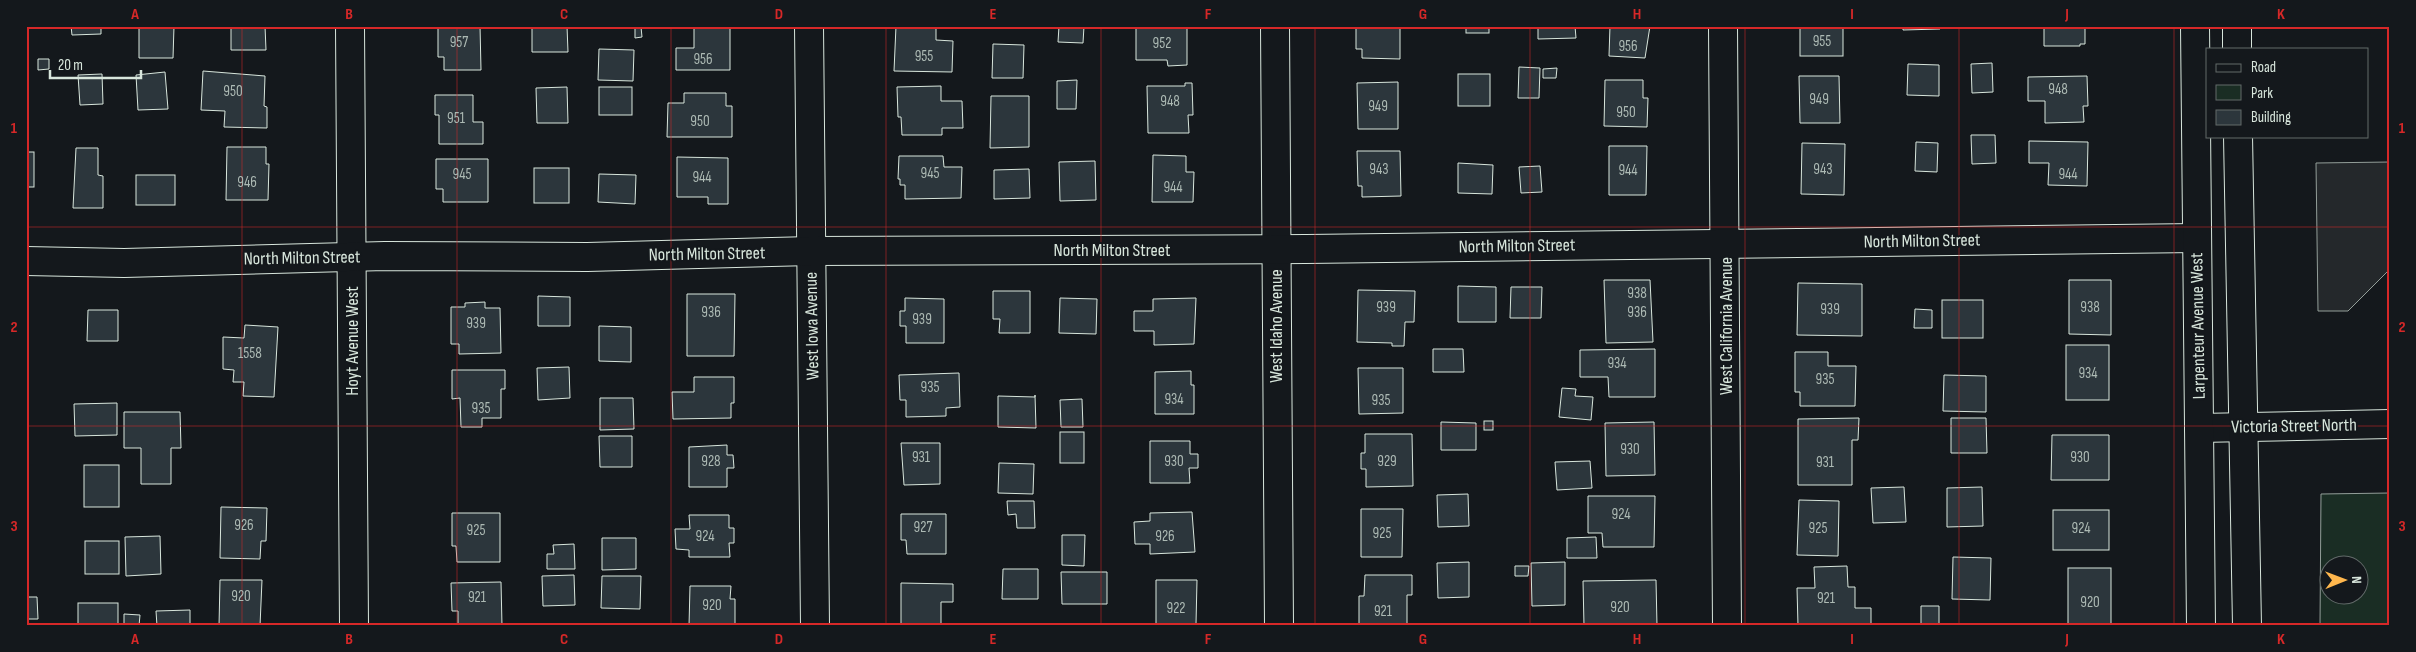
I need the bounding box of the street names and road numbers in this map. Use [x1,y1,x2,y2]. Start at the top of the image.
street label: North Milton Street [1863,229,1981,253]
street label: North Milton Street [1458,234,1576,258]
street label: North Milton Street [1054,240,1171,261]
street label: North Milton Street [648,242,766,266]
street label: North Milton Street [243,246,361,270]
street label: Larpenteur Avenue West [2186,252,2210,400]
street label: West California Avenue [1716,257,1737,395]
street label: West Idaho Avenue [1266,269,1287,383]
street label: West Iowa Avenue [801,272,823,380]
street label: Hoyt Avenue West [342,286,363,396]
street label: Victoria Street North [2231,414,2357,438]

